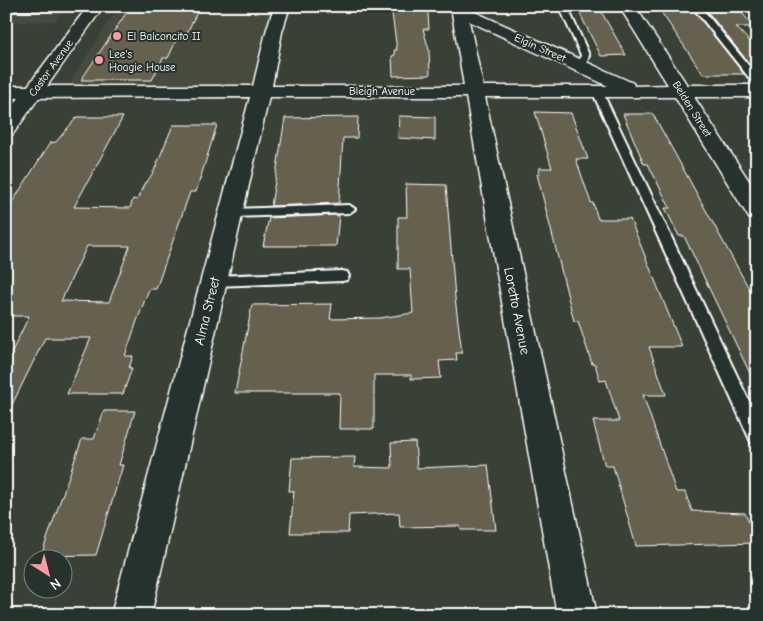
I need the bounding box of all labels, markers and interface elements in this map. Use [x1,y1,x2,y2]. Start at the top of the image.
marker: El Balconcito II [111,30,123,42]
place label: El Balconcito II [127,30,201,43]
street label: Elgin Street [512,31,568,65]
street label: Castor Avenue [26,37,76,99]
place label: Lee's Hoagie House [109,48,176,74]
marker: Lee's Hoagie House [93,54,105,66]
street label: Belden Street [670,79,715,140]
street label: Bleigh Avenue [349,85,416,98]
street label: Loretto Avenue [500,266,534,356]
street label: Alma Street [190,274,224,347]
north arrow [22,548,72,598]
text: N [47,575,64,594]

